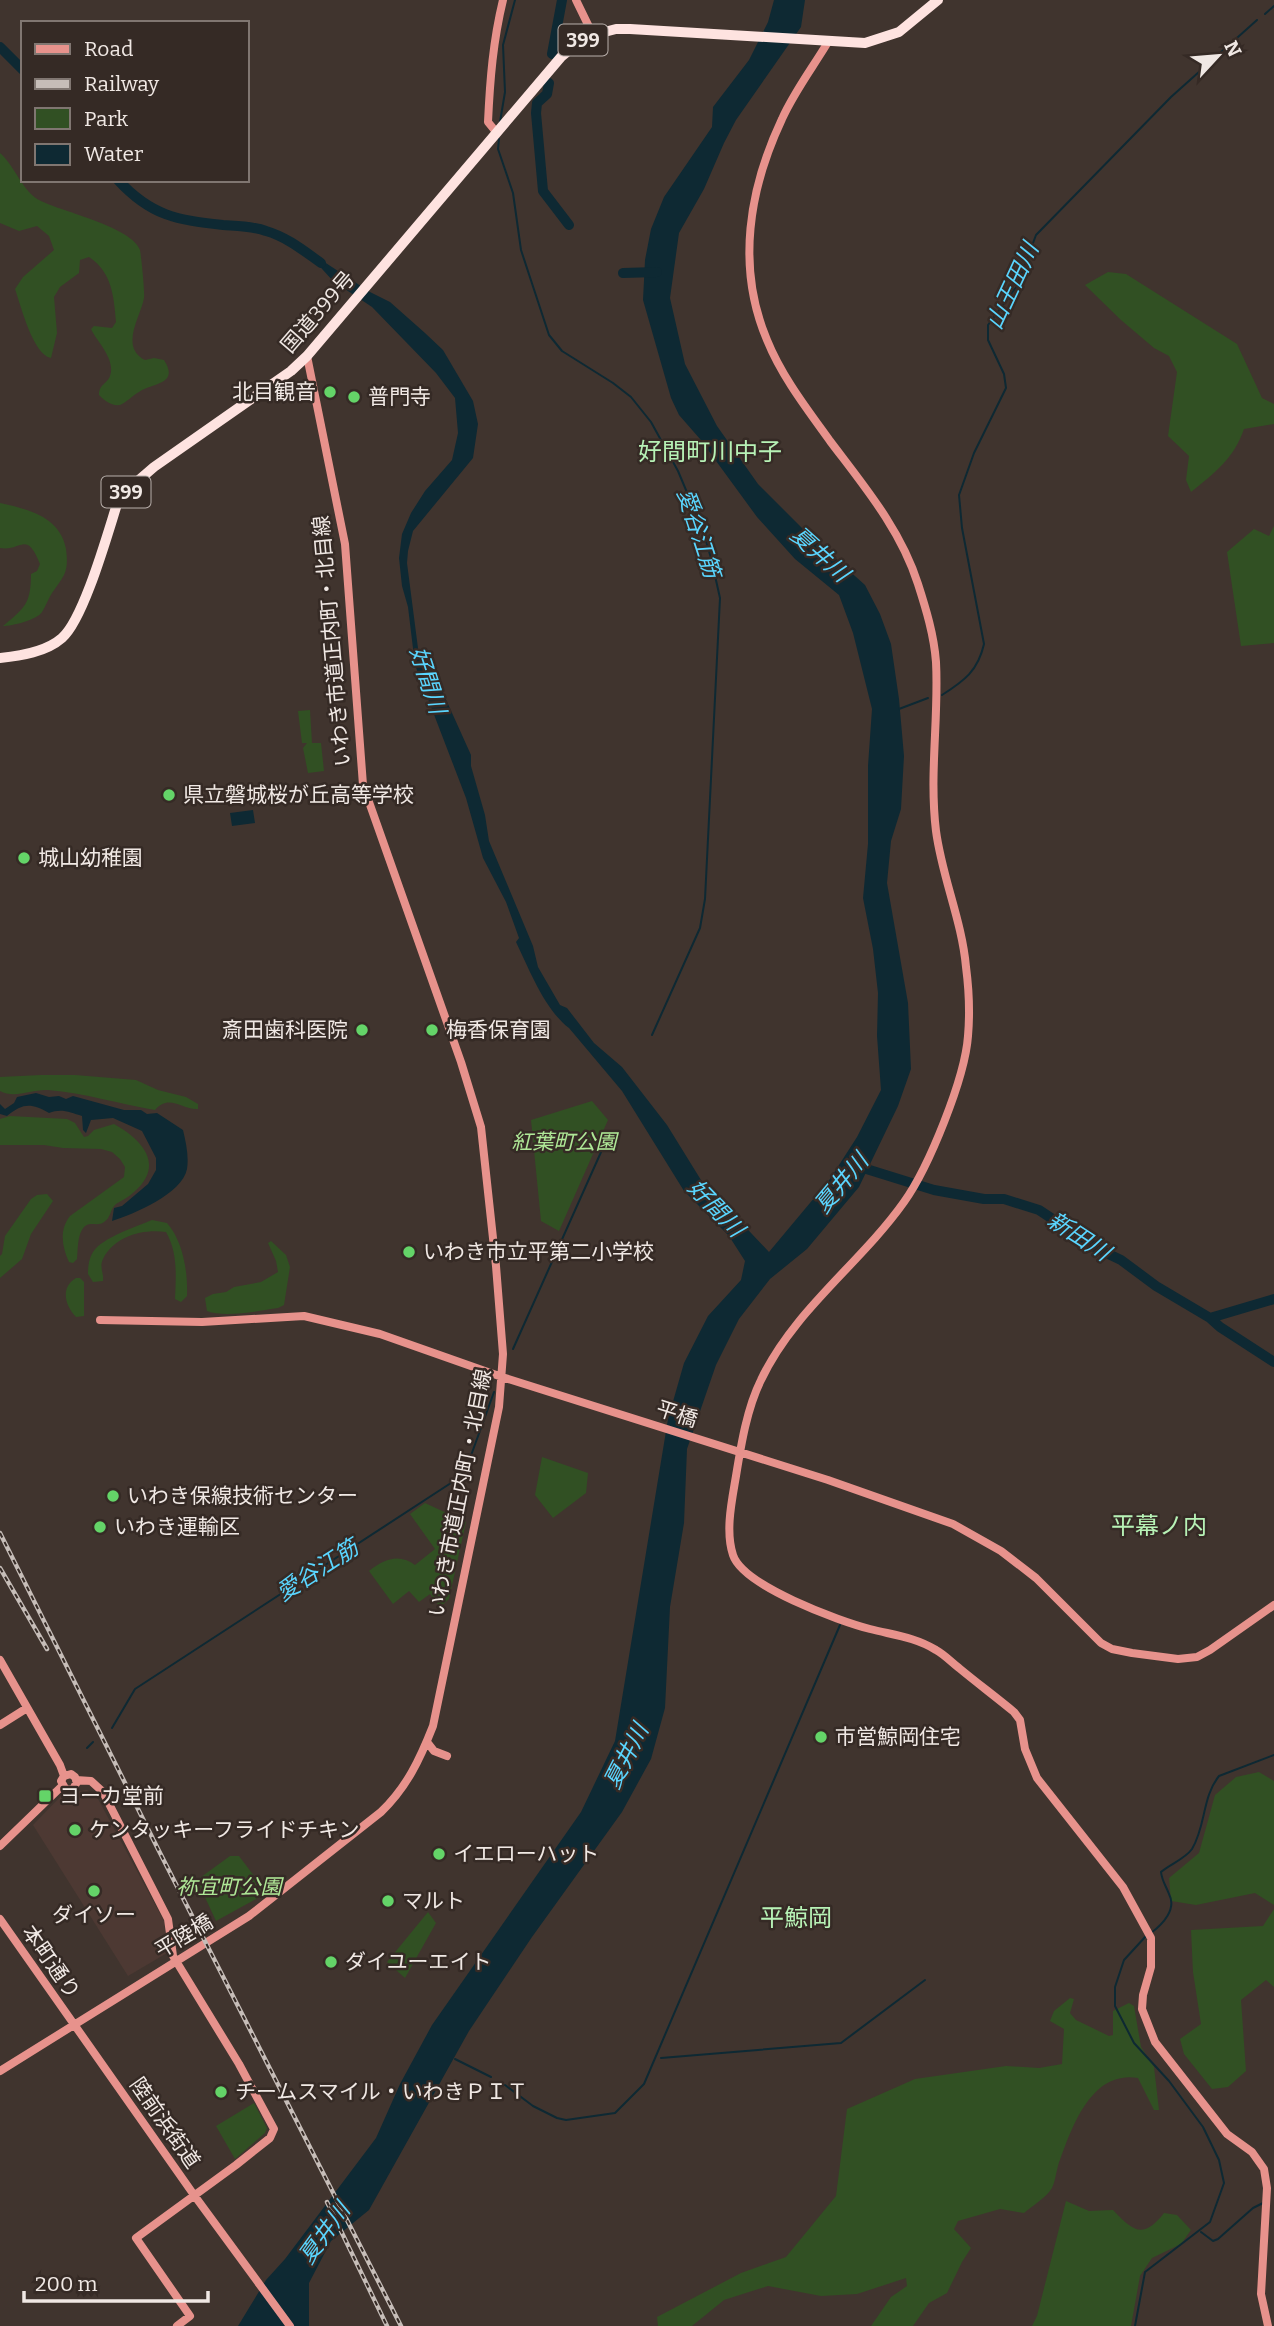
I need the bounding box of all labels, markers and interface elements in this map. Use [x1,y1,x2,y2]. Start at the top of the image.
legend [21,21,248,182]
north arrow [1183,21,1253,91]
road number: 399 [558,24,608,56]
text: Road [84,36,133,62]
text: N [1219,37,1247,61]
text: Railway [84,71,160,97]
text: Park [84,106,128,132]
text: Water [84,141,143,167]
water label: 山王田川 [980,236,1045,334]
street label: 国道399号 [276,266,360,358]
place label: 北目観音 [232,379,316,405]
marker: 北目観音 [322,384,338,400]
place label: 普門寺 [368,384,431,410]
marker: 普門寺 [346,389,362,405]
district label: 好間町川中子 [638,438,782,466]
road number: 399 [102,477,150,508]
water label: 愛谷江筋 [671,485,727,584]
street label: いわき市道正内町・北目線 [308,514,356,768]
water label: 夏井川 [785,521,857,589]
water label: 好間川 [404,643,453,720]
place label: 県立磐城桜が丘高等学校 [183,782,414,808]
marker: 県立磐城桜が丘高等学校 [161,787,177,803]
place label: 城山幼稚園 [38,845,143,871]
marker: 城山幼稚園 [16,850,32,866]
place label: 斎田歯科医院 [222,1017,348,1043]
place label: 梅香保育園 [446,1017,551,1043]
marker: 斎田歯科医院 [354,1022,370,1038]
marker: 梅香保育園 [424,1022,440,1038]
park label: 紅葉町公園 [512,1129,619,1155]
water label: 夏井川 [808,1145,876,1218]
water label: 好間川 [682,1173,752,1245]
water label: 新田川 [1042,1205,1118,1268]
place label: いわき市立平第二小学校 [423,1239,654,1265]
marker: いわき市立平第二小学校 [401,1244,417,1260]
street label: いわき市道正内町・北目線 [423,1367,497,1619]
street label: 平橋 [653,1395,701,1433]
place label: いわき保線技術センター [127,1483,358,1509]
marker: いわき保線技術センター [105,1488,121,1504]
district label: 平幕ノ内 [1111,1512,1207,1540]
place label: いわき運輸区 [114,1514,240,1540]
marker: いわき運輸区 [92,1519,108,1535]
water label: 愛谷江筋 [271,1532,366,1607]
water label: 夏井川 [598,1716,655,1793]
place label: 市営鯨岡住宅 [835,1724,961,1750]
marker: 市営鯨岡住宅 [813,1729,829,1745]
place label: ヨーカ堂前 [59,1783,164,1809]
marker: ヨーカ堂前 [37,1788,53,1804]
place label: ケンタッキーフライドチキン [89,1817,359,1843]
marker: ケンタッキーフライドチキン [67,1822,83,1838]
place label: イエローハット [453,1841,599,1867]
marker: イエローハット [431,1846,447,1862]
park label: 祢宜町公園 [177,1874,284,1900]
marker: ダイソー [86,1883,102,1899]
place label: マルト [402,1888,465,1914]
marker: マルト [380,1893,396,1909]
place label: ダイソー [52,1902,136,1928]
district label: 平鯨岡 [760,1904,832,1932]
street label: 平陸橋 [150,1909,218,1963]
street label: 本町通り [16,1920,86,2004]
place label: ダイユーエイト [345,1949,492,1975]
marker: ダイユーエイト [323,1954,339,1970]
street label: 陸前浜街道 [124,2073,206,2173]
place label: チームスマイル・いわきＰＩＴ [235,2079,528,2105]
marker: チームスマイル・いわきＰＩＴ [213,2084,229,2100]
water label: 夏井川 [292,2194,357,2269]
scale bar [24,2260,208,2304]
text: 200 m [35,2271,98,2297]

